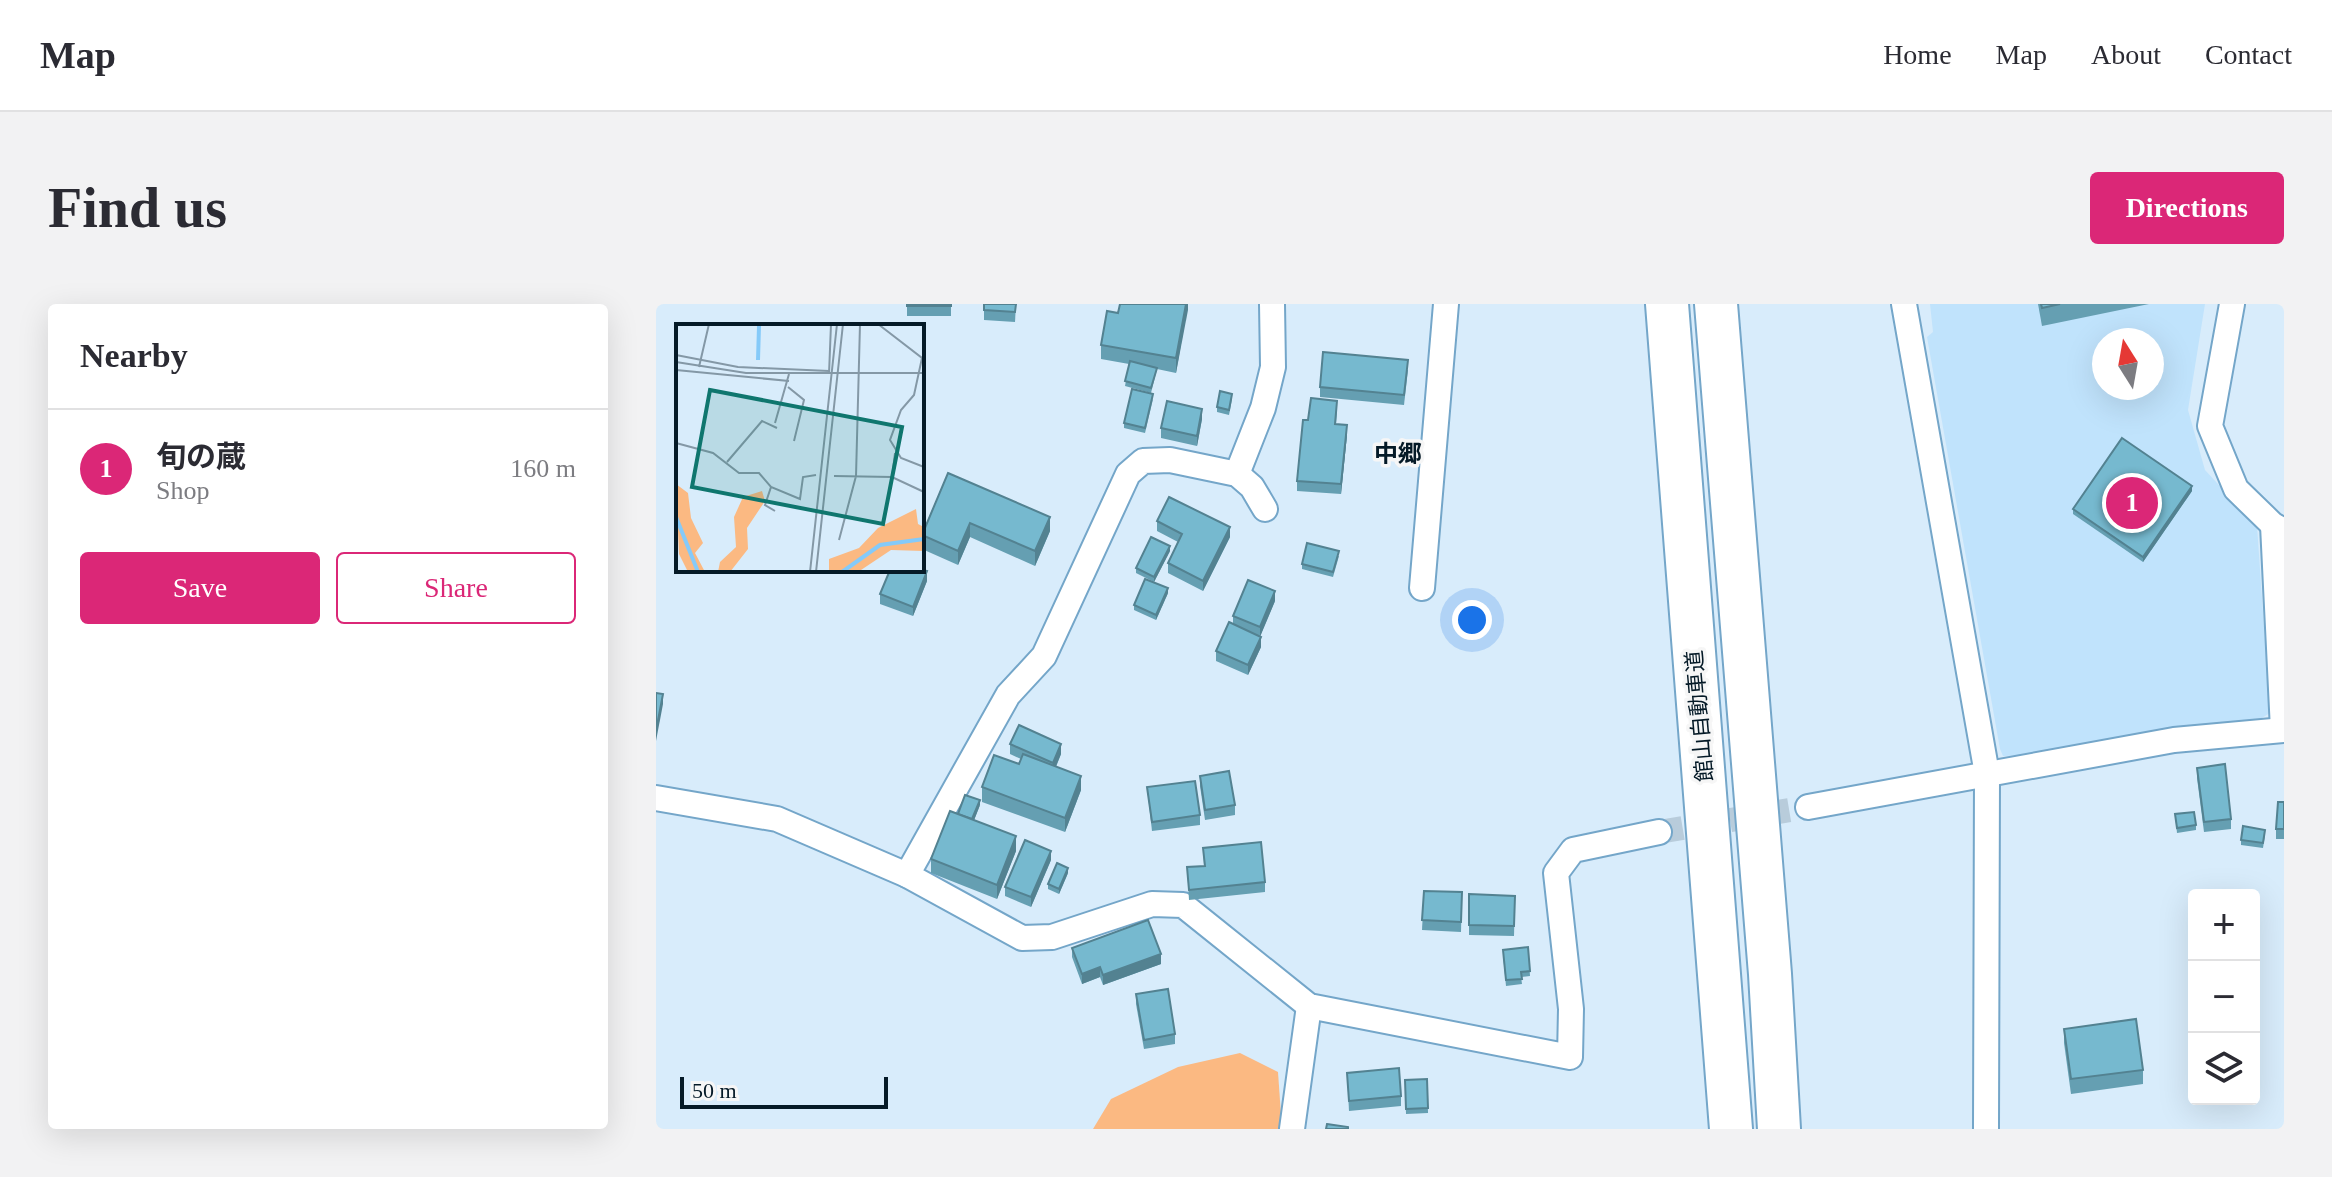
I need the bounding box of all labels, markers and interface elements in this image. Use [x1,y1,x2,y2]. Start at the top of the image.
text: Map [40,34,116,76]
text: Home [1883,39,1952,70]
text: Map [1996,39,2047,70]
text: About [2091,39,2161,70]
text: Contact [2205,39,2292,70]
button: Directions [2090,172,2284,244]
text: Find us [48,177,227,239]
inset map [676,324,924,572]
north arrow [2092,328,2164,400]
text: Nearby [80,337,188,374]
text: 旬の蔵 [156,440,246,473]
district label: 中郷 [1374,441,1422,467]
text: 1 [100,454,113,483]
text: 160 m [510,454,576,483]
pin: 1 [2106,473,2158,533]
text: Shop [156,476,209,505]
button: Save [80,552,320,624]
button: Share [336,552,576,624]
your location [1452,600,1492,640]
street label: 館山自動車道 [1681,649,1718,783]
map controls [2188,889,2260,1105]
button: + [2188,889,2260,961]
button: − [2188,961,2260,1033]
button: layers [2188,1033,2260,1105]
scale bar [680,1073,888,1109]
text: 50 m [692,1078,737,1103]

